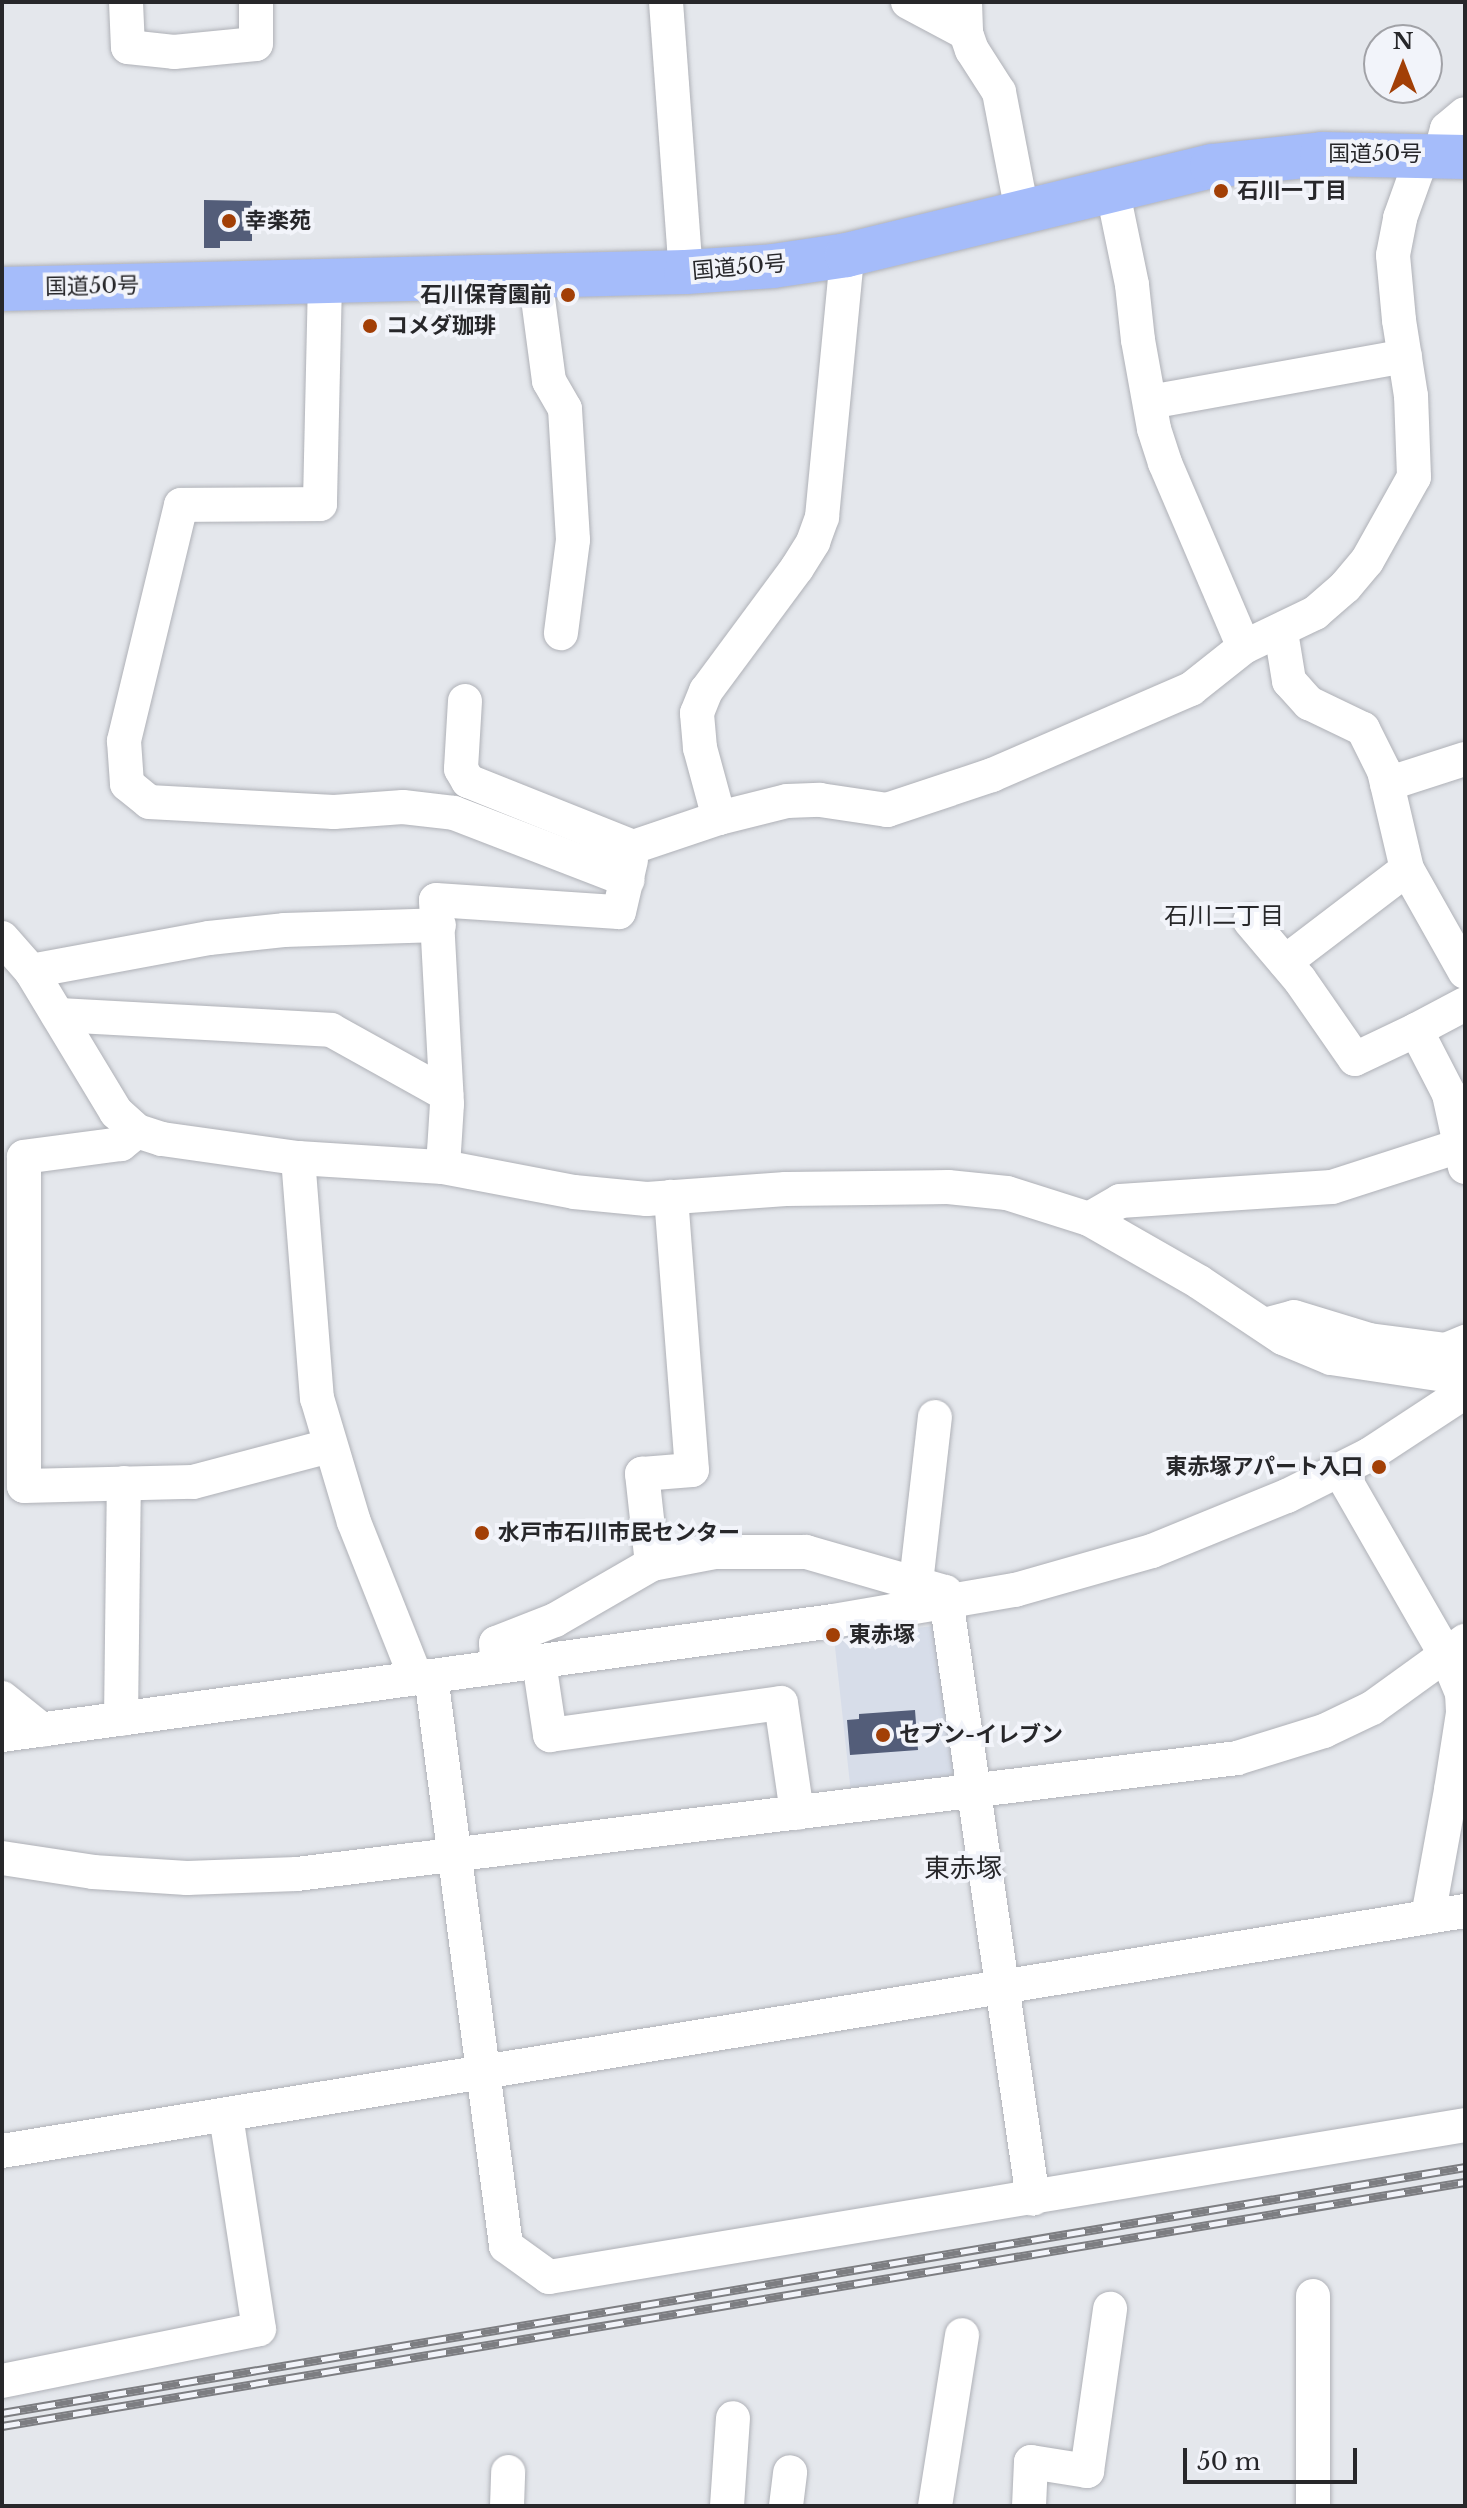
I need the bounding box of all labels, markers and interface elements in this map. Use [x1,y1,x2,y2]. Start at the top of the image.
north arrow [1363,24,1443,104]
text: N [1393,28,1413,55]
street label: 国道50号 [1328,141,1422,167]
place label: 石川一丁目 [1237,178,1347,204]
marker: 石川一丁目 [1212,182,1230,200]
place label: 幸楽苑 [245,208,311,234]
marker: 幸楽苑 [220,212,238,230]
street label: 国道50号 [691,250,787,284]
street label: 国道50号 [45,272,139,300]
place label: 石川保育園前 [420,282,552,308]
marker: 石川保育園前 [559,286,577,304]
place label: コメダ珈琲 [386,313,496,339]
marker: コメダ珈琲 [361,317,379,335]
district label: 石川二丁目 [1164,902,1284,930]
place label: 東赤塚アパート入口 [1165,1454,1363,1480]
marker: 東赤塚アパート入口 [1370,1458,1388,1476]
place label: 水戸市石川市民センター [498,1520,740,1546]
marker: 水戸市石川市民センター [473,1524,491,1542]
place label: 東赤塚 [849,1622,915,1648]
marker: 東赤塚 [824,1626,842,1644]
place label: セブン-イレブン [899,1722,1063,1748]
marker: セブン-イレブン [874,1726,892,1744]
district label: 東赤塚 [924,1853,1002,1885]
scale bar [1187,2432,1361,2482]
text: 50 m [1197,2447,1260,2476]

